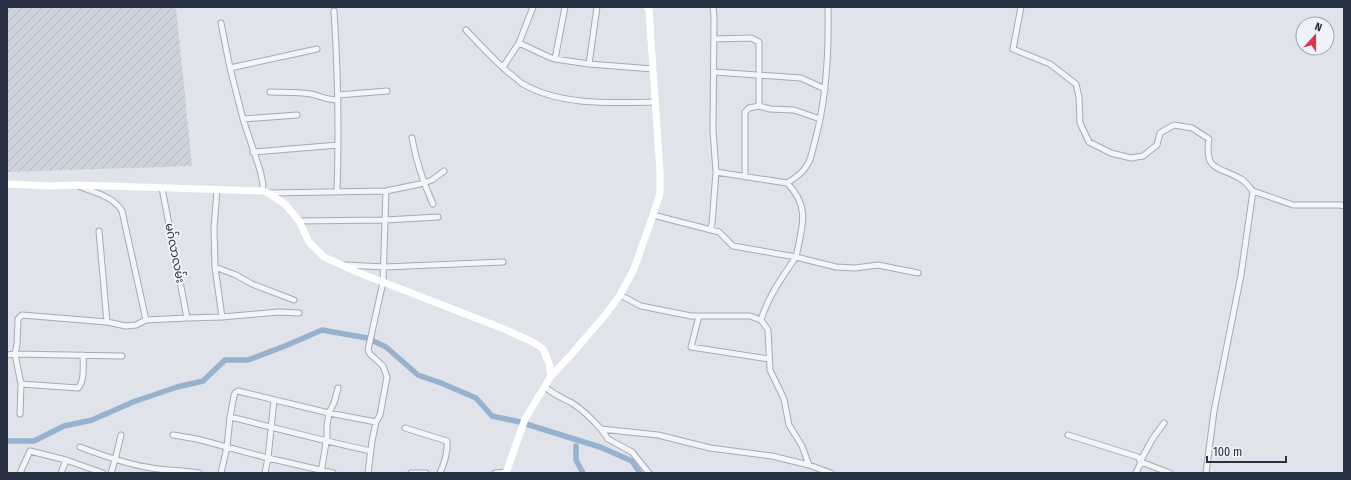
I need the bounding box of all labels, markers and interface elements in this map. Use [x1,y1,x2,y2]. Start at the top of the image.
north arrow [1295,16,1335,56]
text: N [1313,20,1324,34]
street label: မဂ်လာလမ်း [162,221,190,284]
scale bar [1207,438,1286,464]
text: 100 m [1213,445,1242,459]

